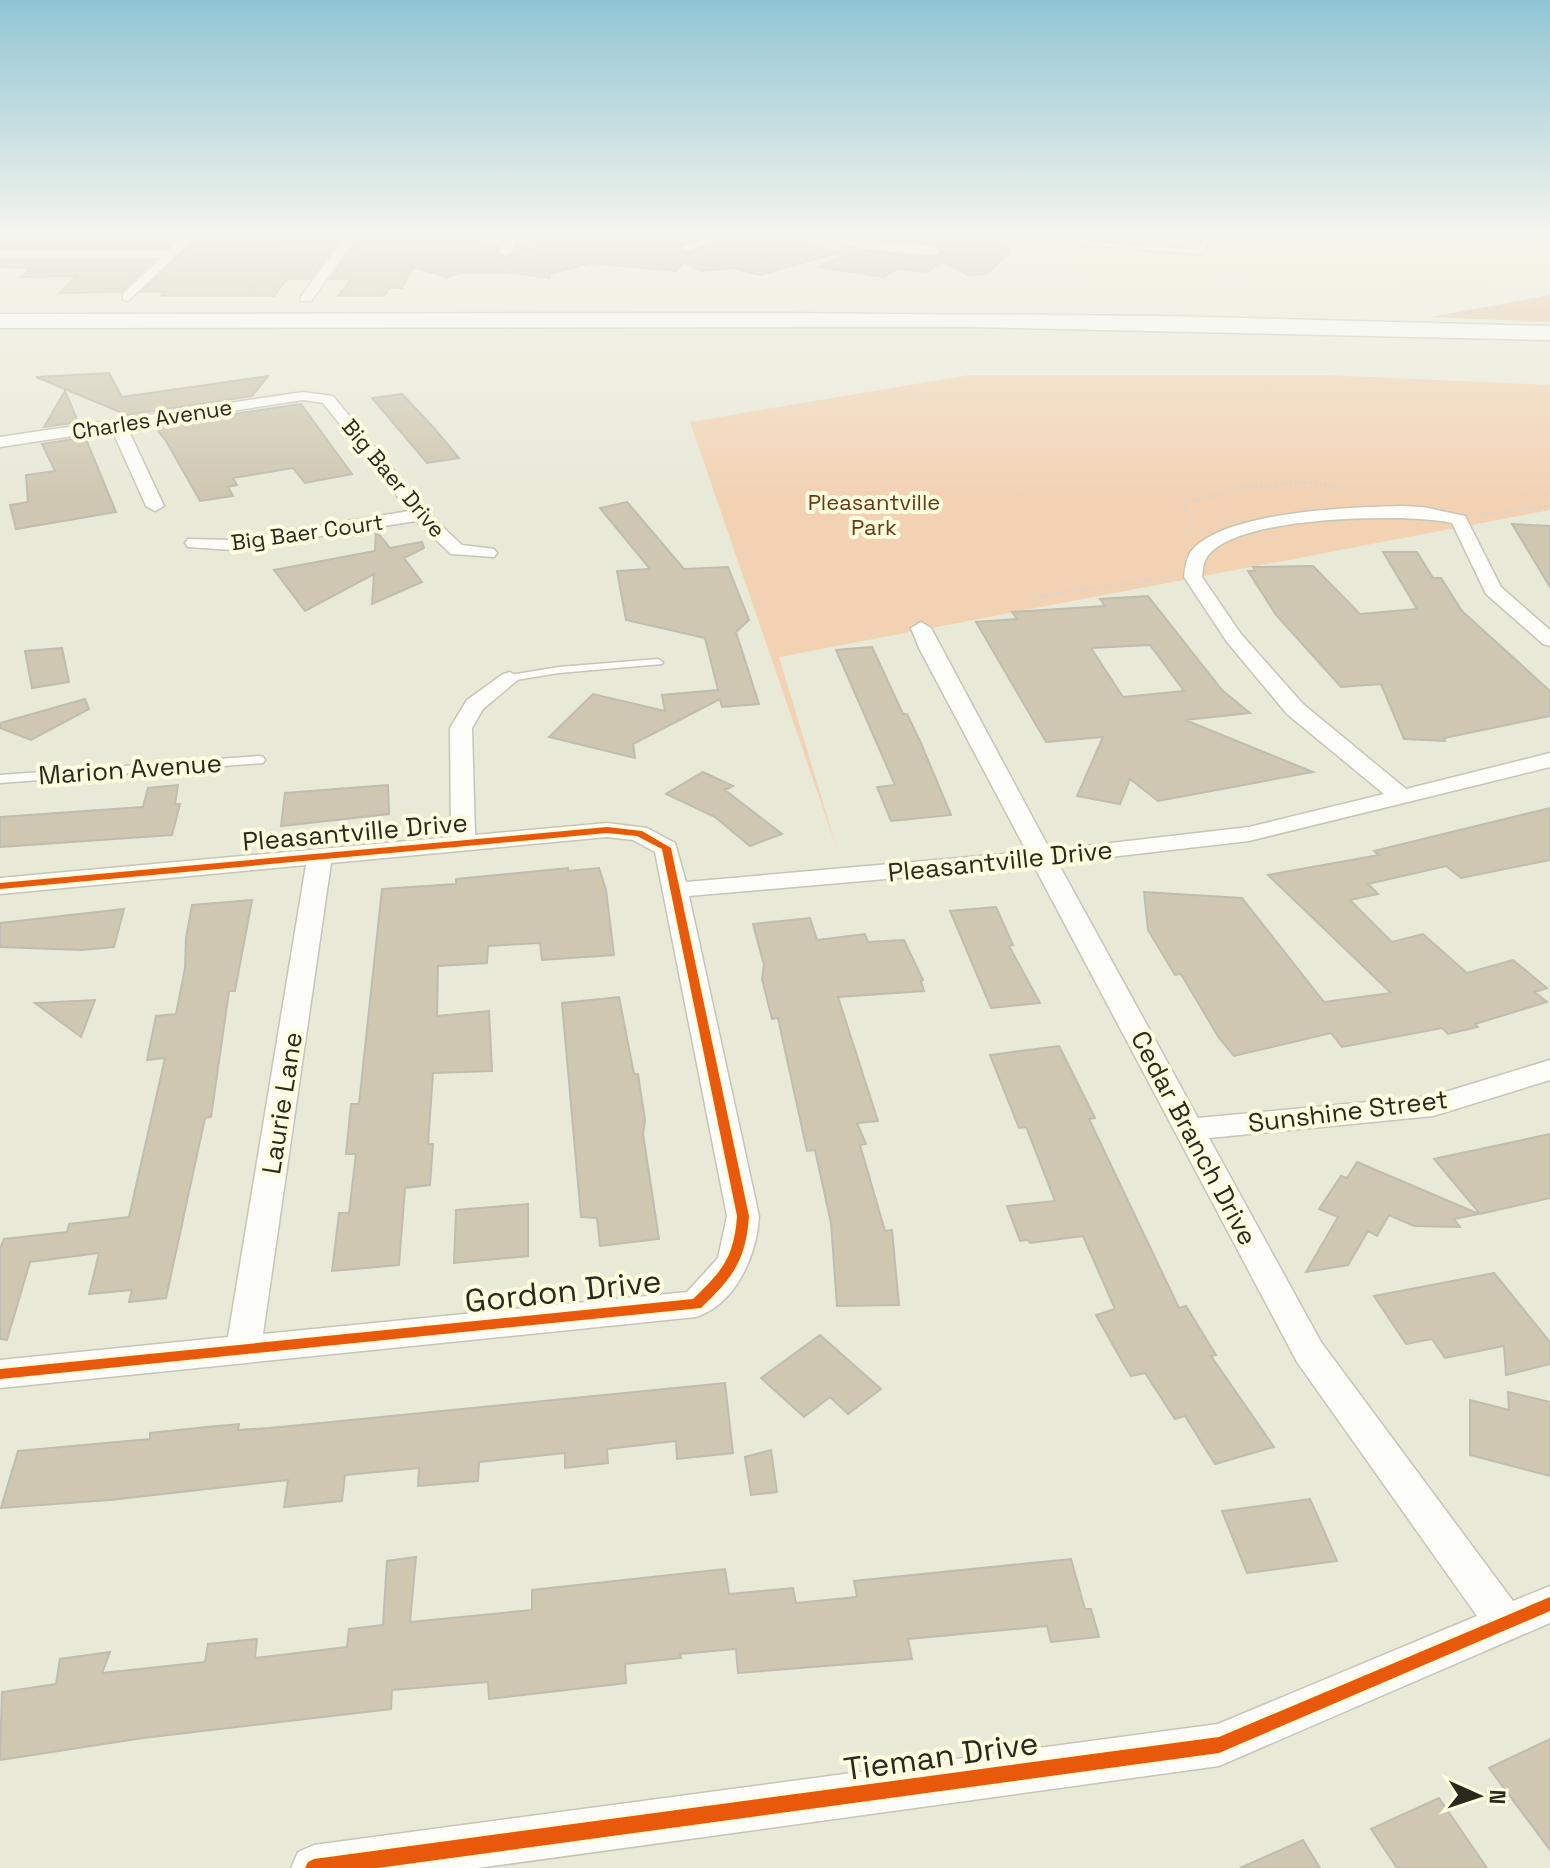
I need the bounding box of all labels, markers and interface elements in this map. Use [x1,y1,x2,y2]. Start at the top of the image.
street label: Charles Avenue [70,393,234,445]
street label: Big Baer Drive [336,413,452,543]
park label: Pleasantville Park [808,488,940,541]
street label: Big Baer Court [229,507,385,557]
street label: Marion Avenue [37,746,223,792]
street label: Pleasantville Drive [241,805,469,859]
street label: Pleasantville Drive [886,832,1114,890]
street label: Cedar Branch Drive [1123,1025,1265,1251]
street label: Laurie Lane [254,1029,310,1177]
street label: Sunshine Street [1246,1082,1450,1140]
street label: Gordon Drive [463,1261,663,1321]
street label: Tieman Drive [841,1723,1041,1789]
north arrow [1438,1756,1518,1836]
text: N [1484,1789,1512,1805]

